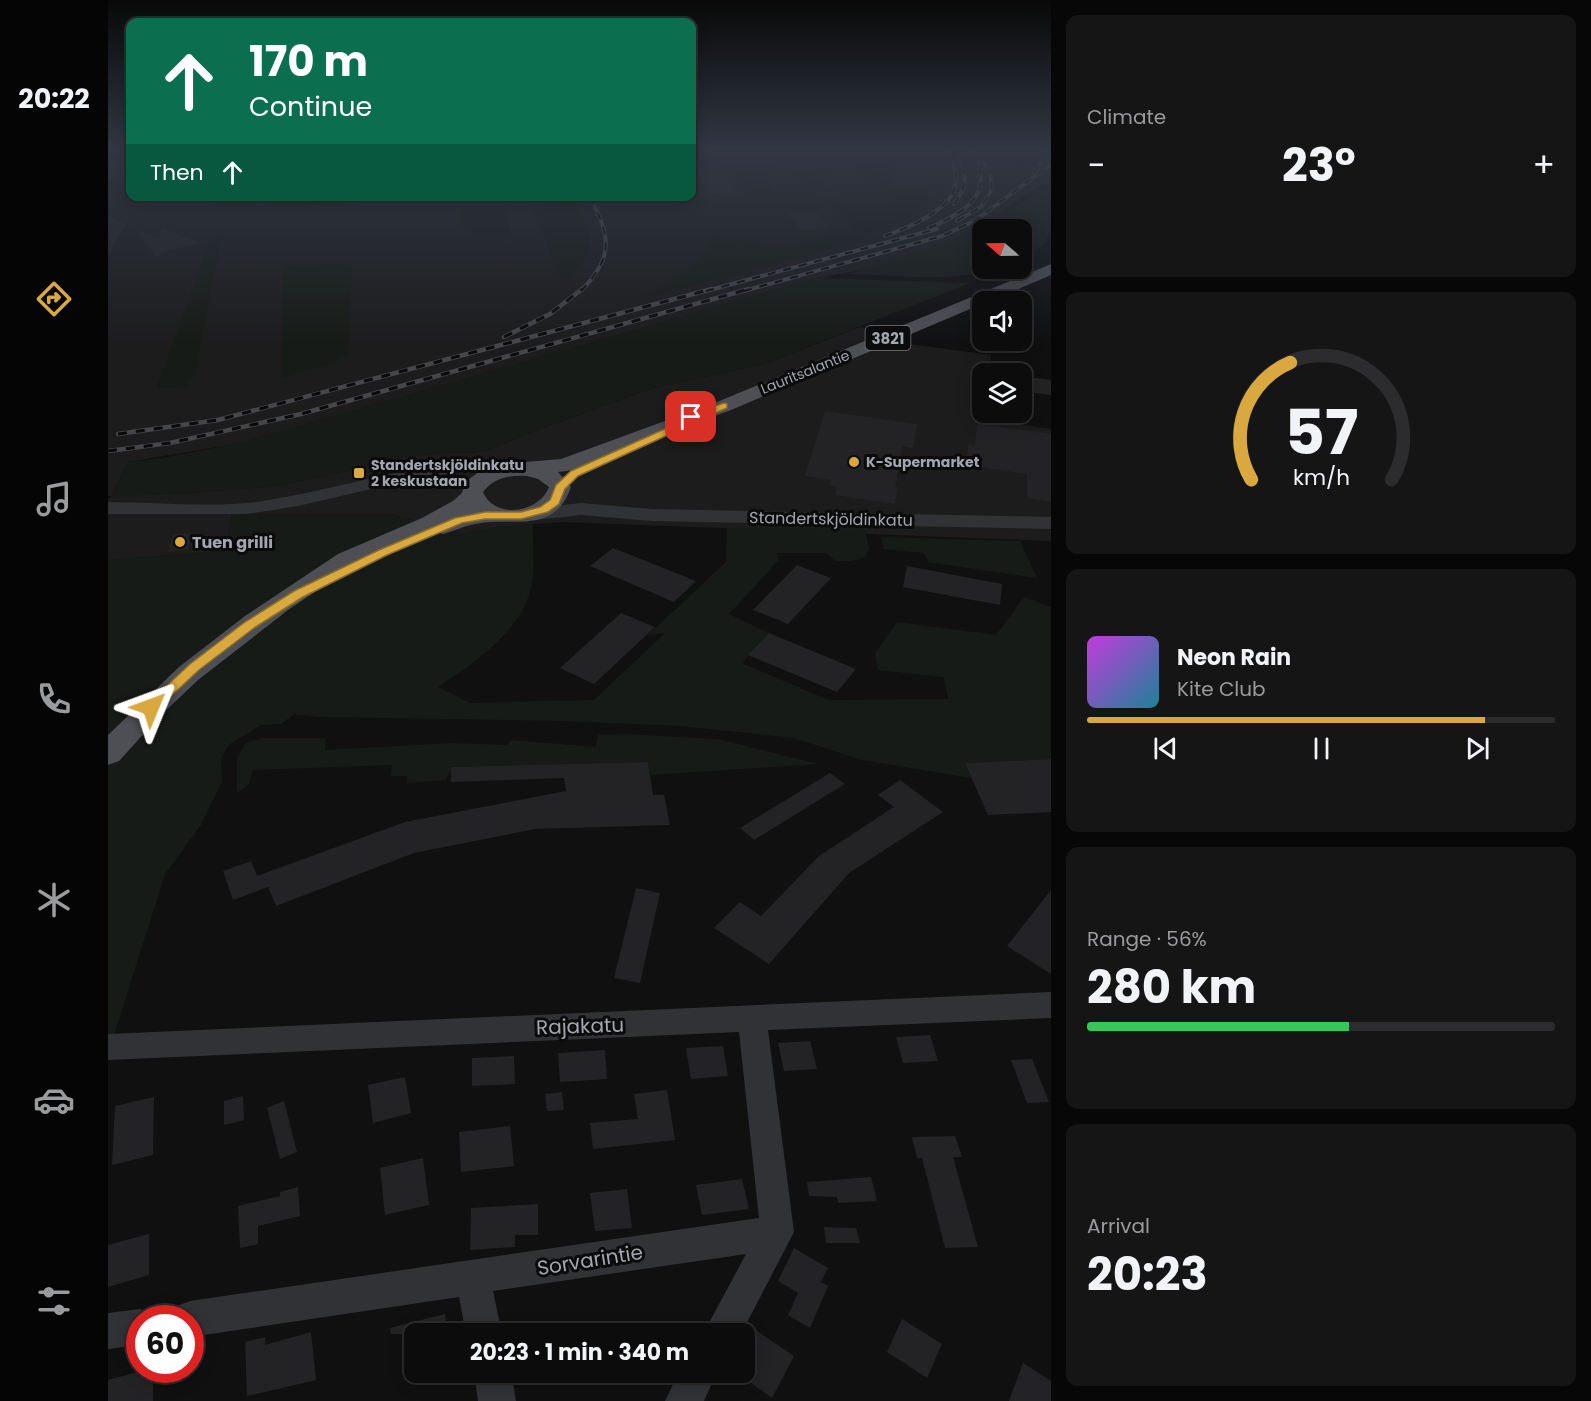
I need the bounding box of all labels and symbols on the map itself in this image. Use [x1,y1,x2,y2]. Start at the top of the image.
north arrow [972,219,1032,279]
road number: 3821 [866,326,910,350]
street label: Lauritsalantie [758,345,853,399]
pin [665,391,716,442]
place label: K-Supermarket [866,452,980,472]
place label: Standertskjöldinkatu 2 keskustaan [371,455,524,491]
marker: K-Supermarket [847,455,861,469]
marker: Standertskjöldinkatu 2 keskustaan [352,466,366,480]
street label: Standertskjöldinkatu [749,506,913,532]
place label: Tuen grilli [192,531,273,554]
marker: Tuen grilli [173,535,187,549]
position arrow [119,675,183,739]
street label: Rajakatu [536,1010,624,1042]
street label: Sorvarintie [535,1238,645,1282]
speed limit sign: 60 [126,1305,204,1383]

